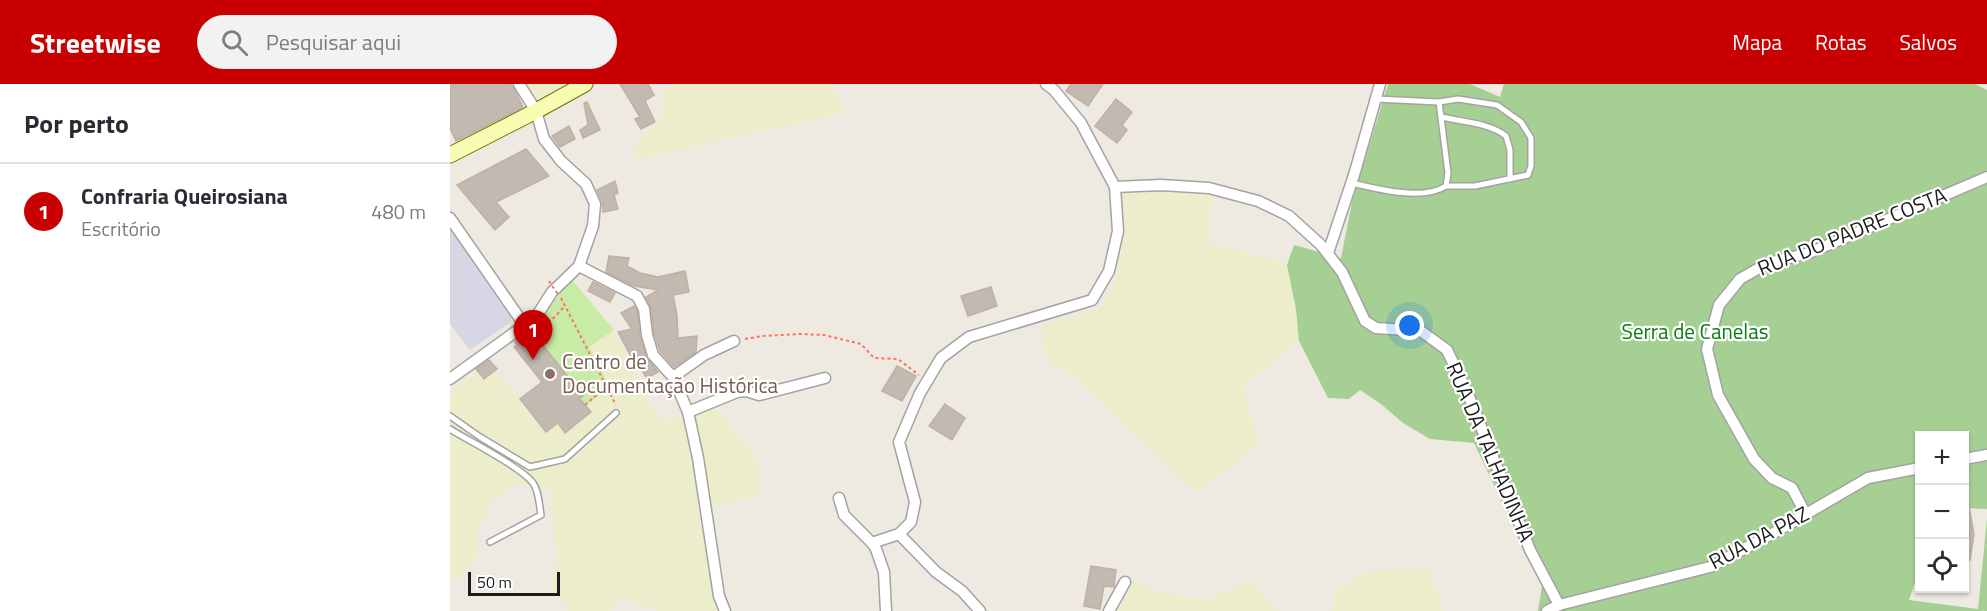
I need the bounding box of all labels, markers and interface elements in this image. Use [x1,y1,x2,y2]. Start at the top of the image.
search box [197,15,617,69]
text: Streetwise [30,21,161,64]
text: Pesquisar aqui [266,25,401,59]
icon: search [218,26,251,59]
text: Mapa [1732,26,1782,58]
text: Rotas [1815,26,1866,58]
text: Salvos [1899,26,1957,58]
text: Por perto [24,104,129,143]
street label: RUA DO PADRE COSTA [1752,178,1951,284]
text: Confraria Queirosiana [81,179,288,213]
text: 1 [38,196,49,227]
text: 480 m [371,196,426,227]
text: Escritório [81,213,161,244]
pin: 1 [514,310,553,360]
your location [1395,311,1424,340]
park label: Serra de Canelas [1622,315,1768,347]
place label: Centro de Documentação Histórica [562,345,779,401]
street label: RUA DA TALHADINHA [1439,357,1543,547]
marker: Centro de Documentação Histórica [543,367,557,381]
map controls [1915,431,1969,593]
button: + [1915,431,1969,485]
button: − [1915,485,1969,539]
street label: RUA DA PAZ [1703,497,1814,577]
button: locate [1915,539,1969,593]
scale bar [468,569,560,596]
text: 50 m [477,570,512,594]

